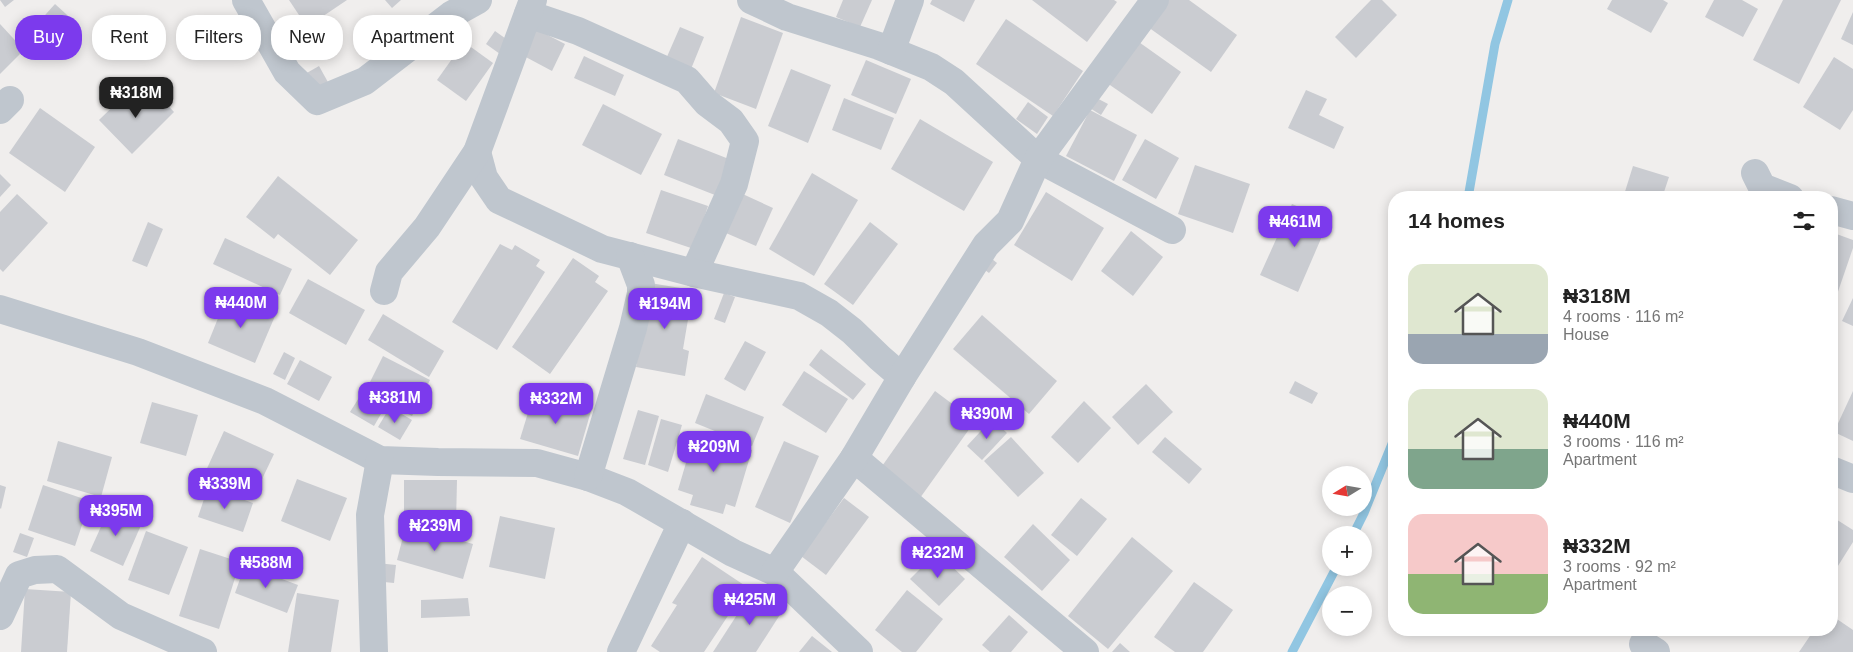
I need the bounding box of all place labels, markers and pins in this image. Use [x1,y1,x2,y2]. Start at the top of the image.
pin: ₦318M [101,76,171,119]
pin: ₦461M [1260,206,1330,248]
pin: ₦440M [206,286,276,329]
pin: ₦194M [630,288,700,330]
pin: ₦381M [360,382,430,424]
pin: ₦332M [521,382,591,425]
pin: ₦390M [952,398,1022,440]
pin: ₦209M [679,430,749,473]
pin: ₦339M [190,468,260,510]
pin: ₦395M [81,494,151,537]
pin: ₦239M [400,510,470,552]
pin: ₦232M [903,536,973,579]
pin: ₦588M [231,546,301,589]
pin: ₦425M [715,584,785,626]

